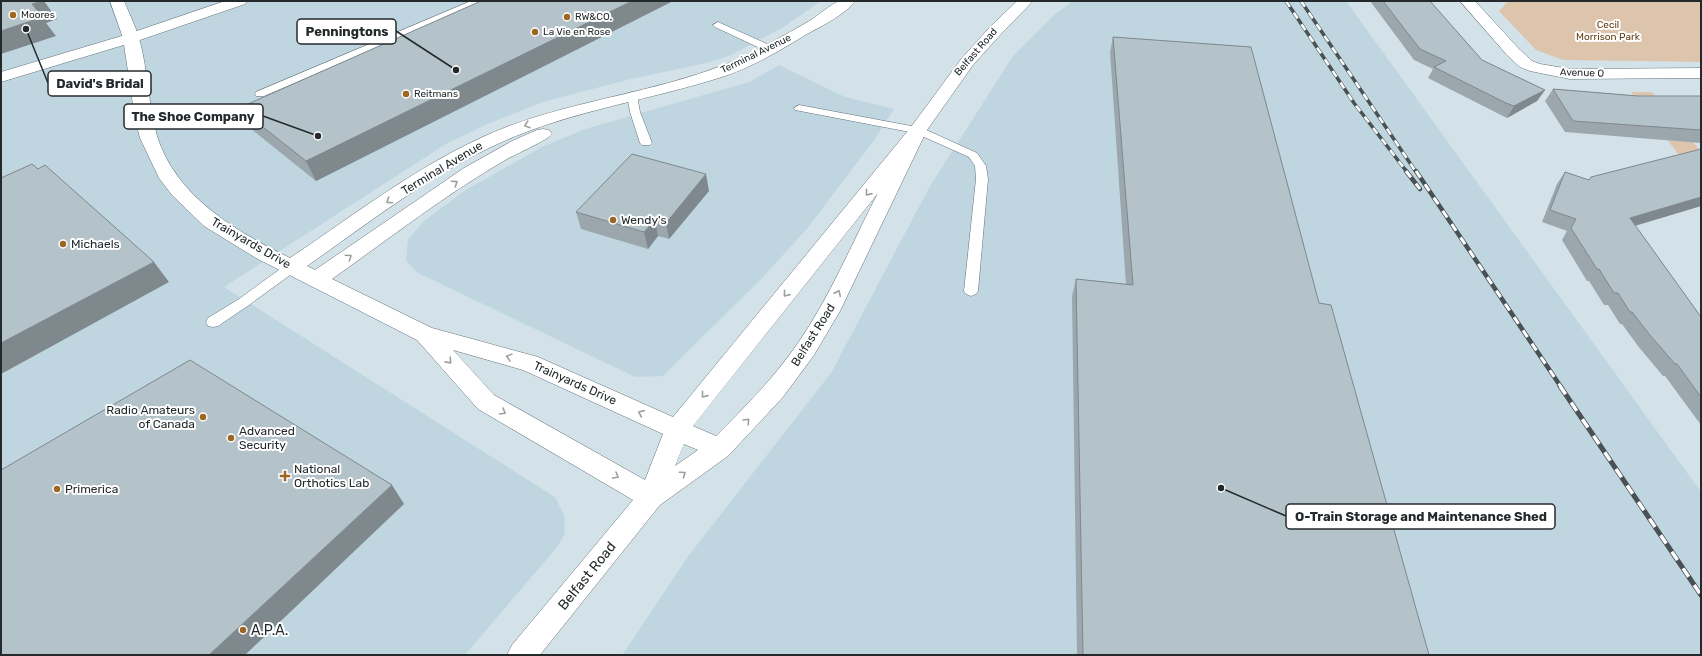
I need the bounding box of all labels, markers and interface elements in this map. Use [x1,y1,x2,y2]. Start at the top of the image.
place label: Moores [21,9,55,21]
marker: Moores [8,10,18,20]
place label: RW&CO. [575,11,612,23]
marker: RW&CO. [562,12,572,22]
callout: Penningtons [297,19,396,44]
park label: Cecil Morrison Park [1576,19,1641,43]
text: Penningtons [305,24,389,39]
place label: La Vie en Rose [543,26,611,38]
street label: Belfast Road [952,26,1000,78]
marker: La Vie en Rose [530,27,540,37]
street label: Terminal Avenue [719,32,793,76]
street label: Avenue O [1560,66,1605,80]
callout: David's Bridal [48,71,151,96]
text: David's Bridal [56,76,144,91]
place label: Reitmans [414,88,458,100]
marker: Reitmans [401,89,411,99]
callout: The Shoe Company [124,104,263,129]
text: The Shoe Company [131,109,255,124]
one-way arrow [524,121,531,129]
street label: Terminal Avenue [399,138,485,198]
one-way arrow [451,181,458,188]
one-way arrow [865,188,872,195]
one-way arrow [386,196,393,204]
place label: Wendy's [621,213,667,227]
street label: Trainyards Drive [209,215,294,272]
marker: Wendy's [608,215,618,225]
place label: Michaels [71,237,120,251]
marker: Michaels [58,239,68,249]
one-way arrow [344,255,351,262]
one-way arrow [783,290,790,297]
one-way arrow [833,290,841,297]
street label: Belfast Road [788,301,838,369]
one-way arrow [506,353,513,362]
one-way arrow [444,356,451,364]
street label: Trainyards Drive [531,358,619,408]
one-way arrow [702,391,709,398]
place label: Radio Amateurs of Canada [106,403,195,431]
one-way arrow [499,407,506,414]
one-way arrow [638,410,646,418]
marker: Radio Amateurs of Canada [198,412,208,422]
one-way arrow [742,418,749,426]
place label: Advanced Security [239,424,295,452]
marker: Advanced Security [226,433,236,443]
place label: National Orthotics Lab [294,462,369,490]
marker: National Orthotics Lab [279,470,291,482]
one-way arrow [679,471,686,479]
one-way arrow [612,472,619,479]
place label: Primerica [65,482,118,496]
marker: Primerica [52,484,62,494]
callout: O-Train Storage and Maintenance Shed [1286,504,1555,529]
text: O-Train Storage and Maintenance Shed [1295,509,1547,524]
street label: Belfast Road [554,538,620,614]
place label: A.P.A. [251,622,288,639]
marker: A.P.A. [238,625,248,635]

